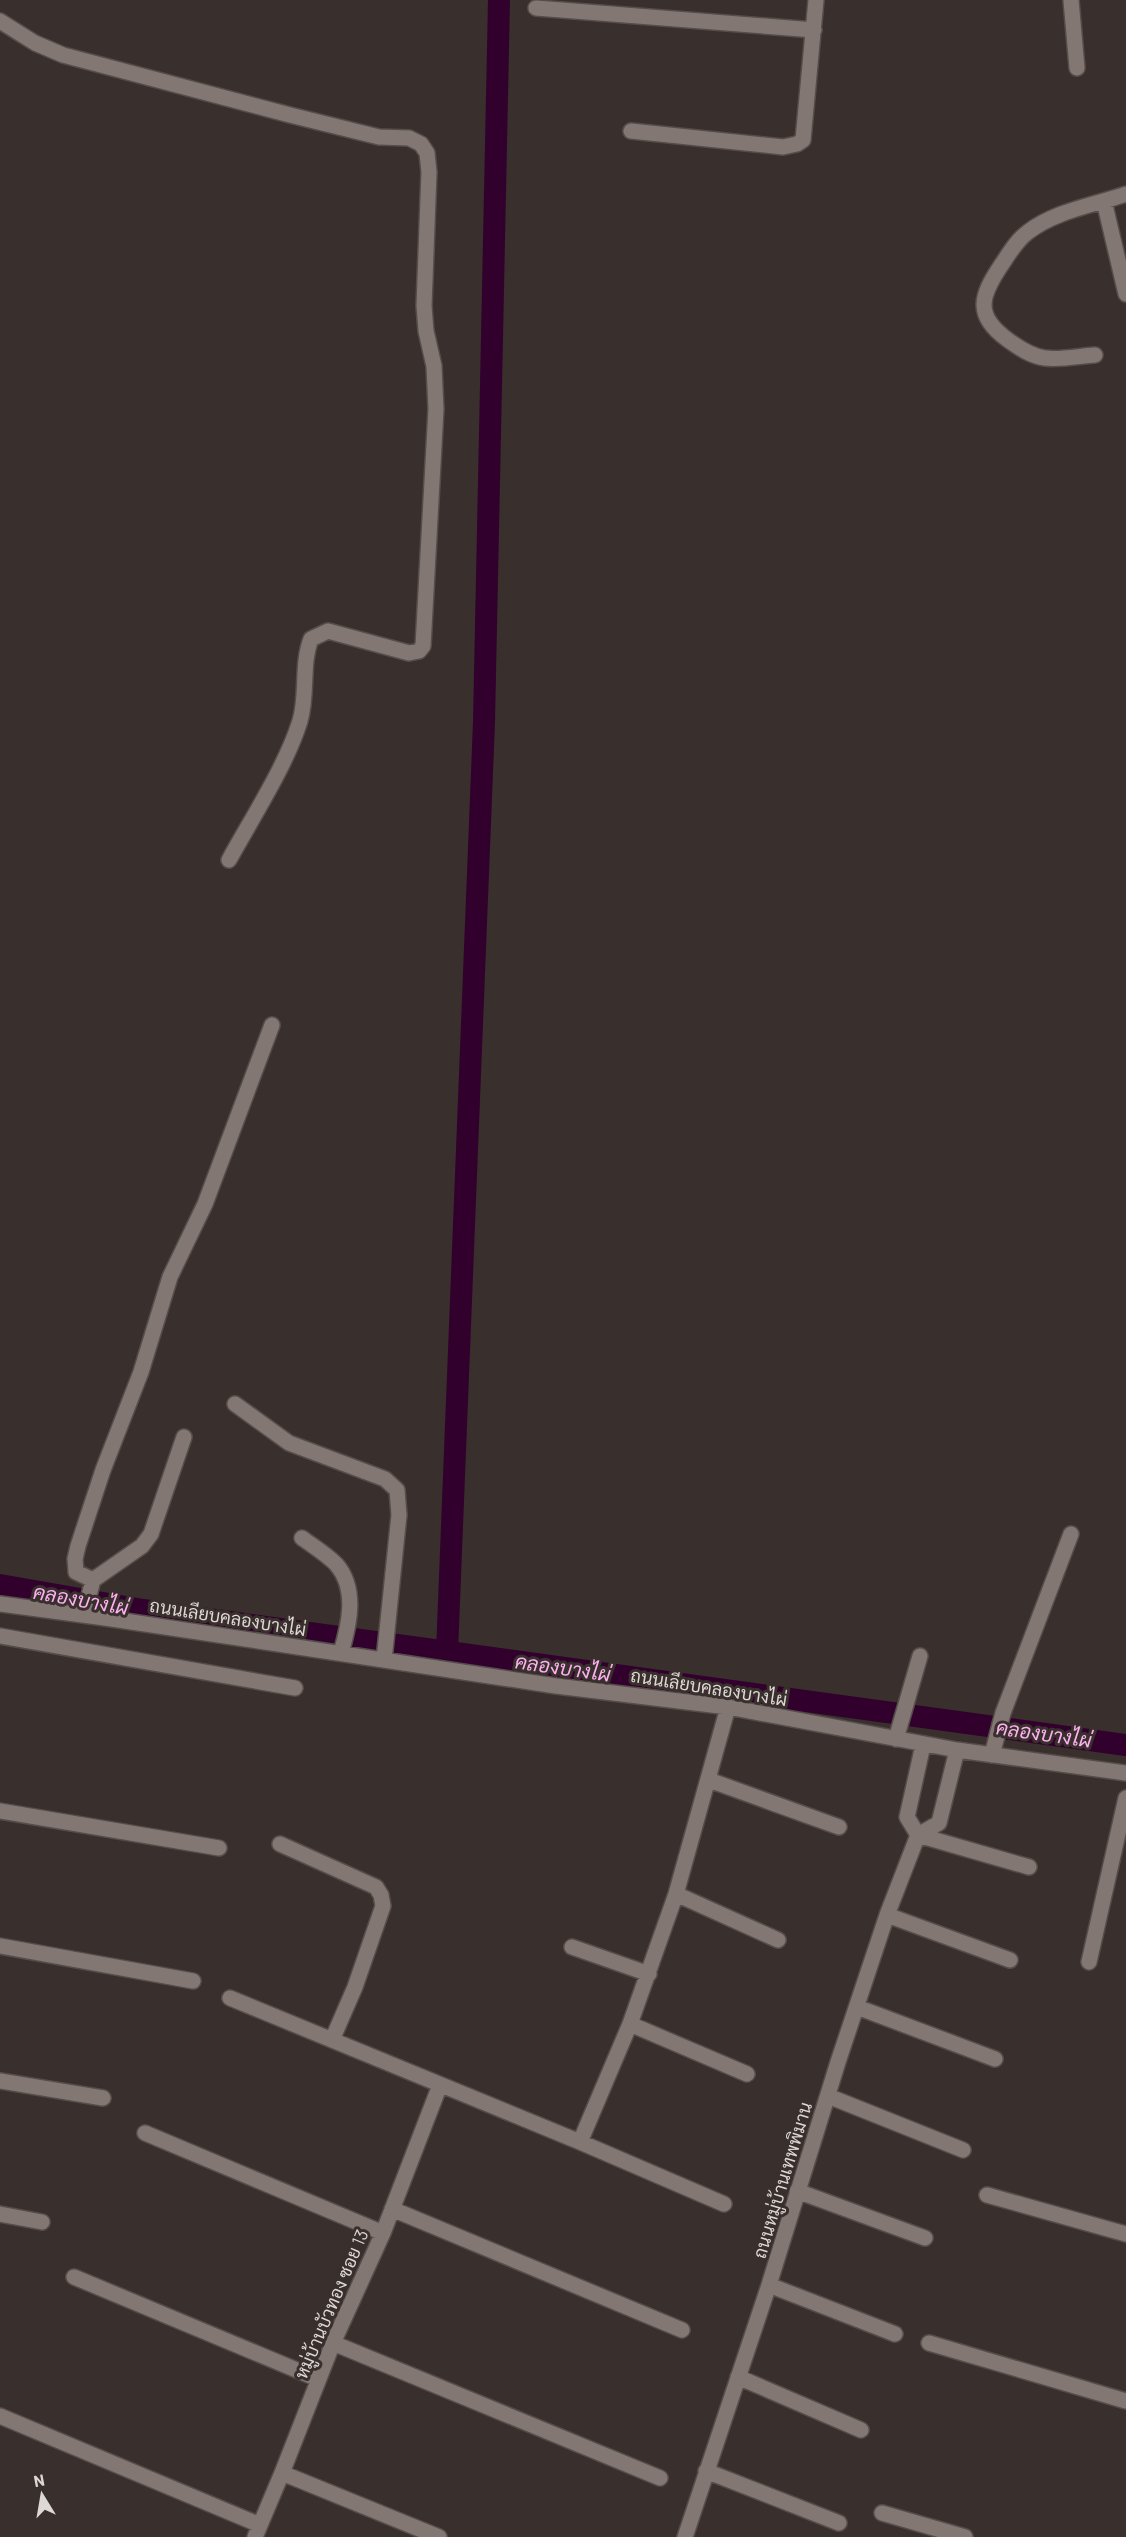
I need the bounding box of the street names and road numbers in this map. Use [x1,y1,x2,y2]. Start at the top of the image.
street label: ถนนเลียบคลองบางไผ่ [148,1593,308,1640]
street label: ถนนเลียบคลองบางไผ่ [629,1663,789,1710]
street label: ถนนหมู่บ้านเทพพิมาน [748,2099,819,2262]
street label: หมู่บ้านบัวทอง ซอย 13 [290,2226,375,2383]

